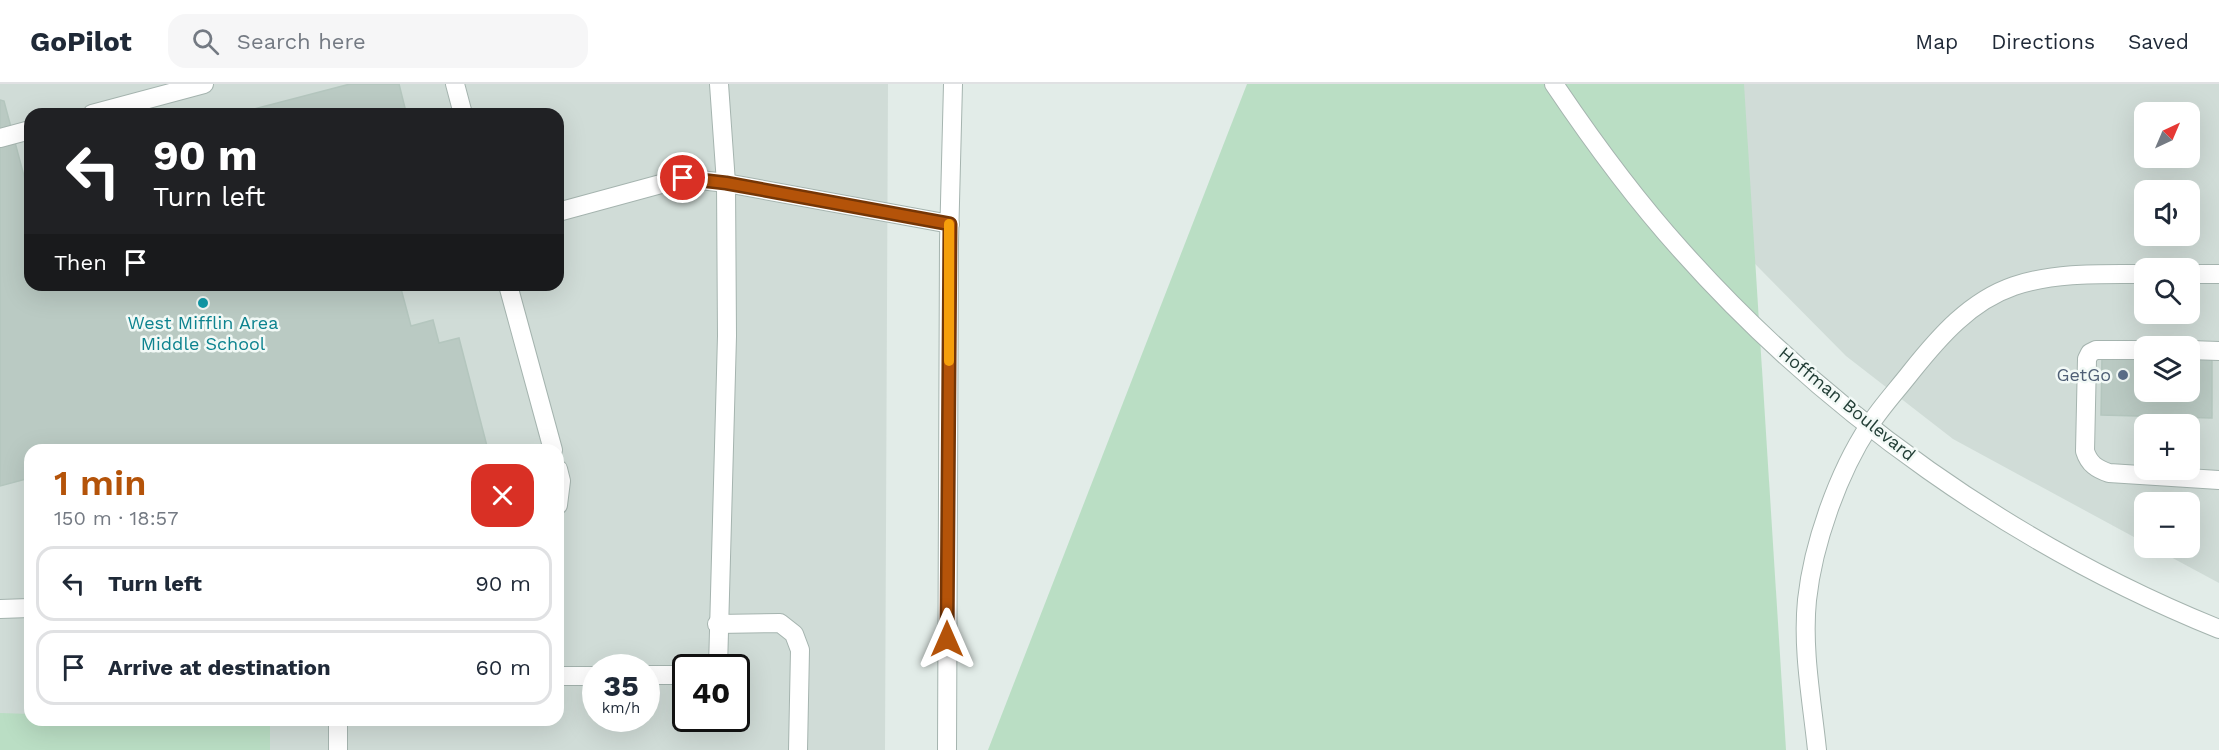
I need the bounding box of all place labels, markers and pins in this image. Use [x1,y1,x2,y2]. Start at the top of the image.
pin [657,152,708,203]
marker: West Mifflin Area Middle School [196,296,210,310]
place label: West Mifflin Area Middle School [128,312,278,354]
place label: GetGo [2056,364,2111,385]
marker: GetGo [2116,368,2130,382]

